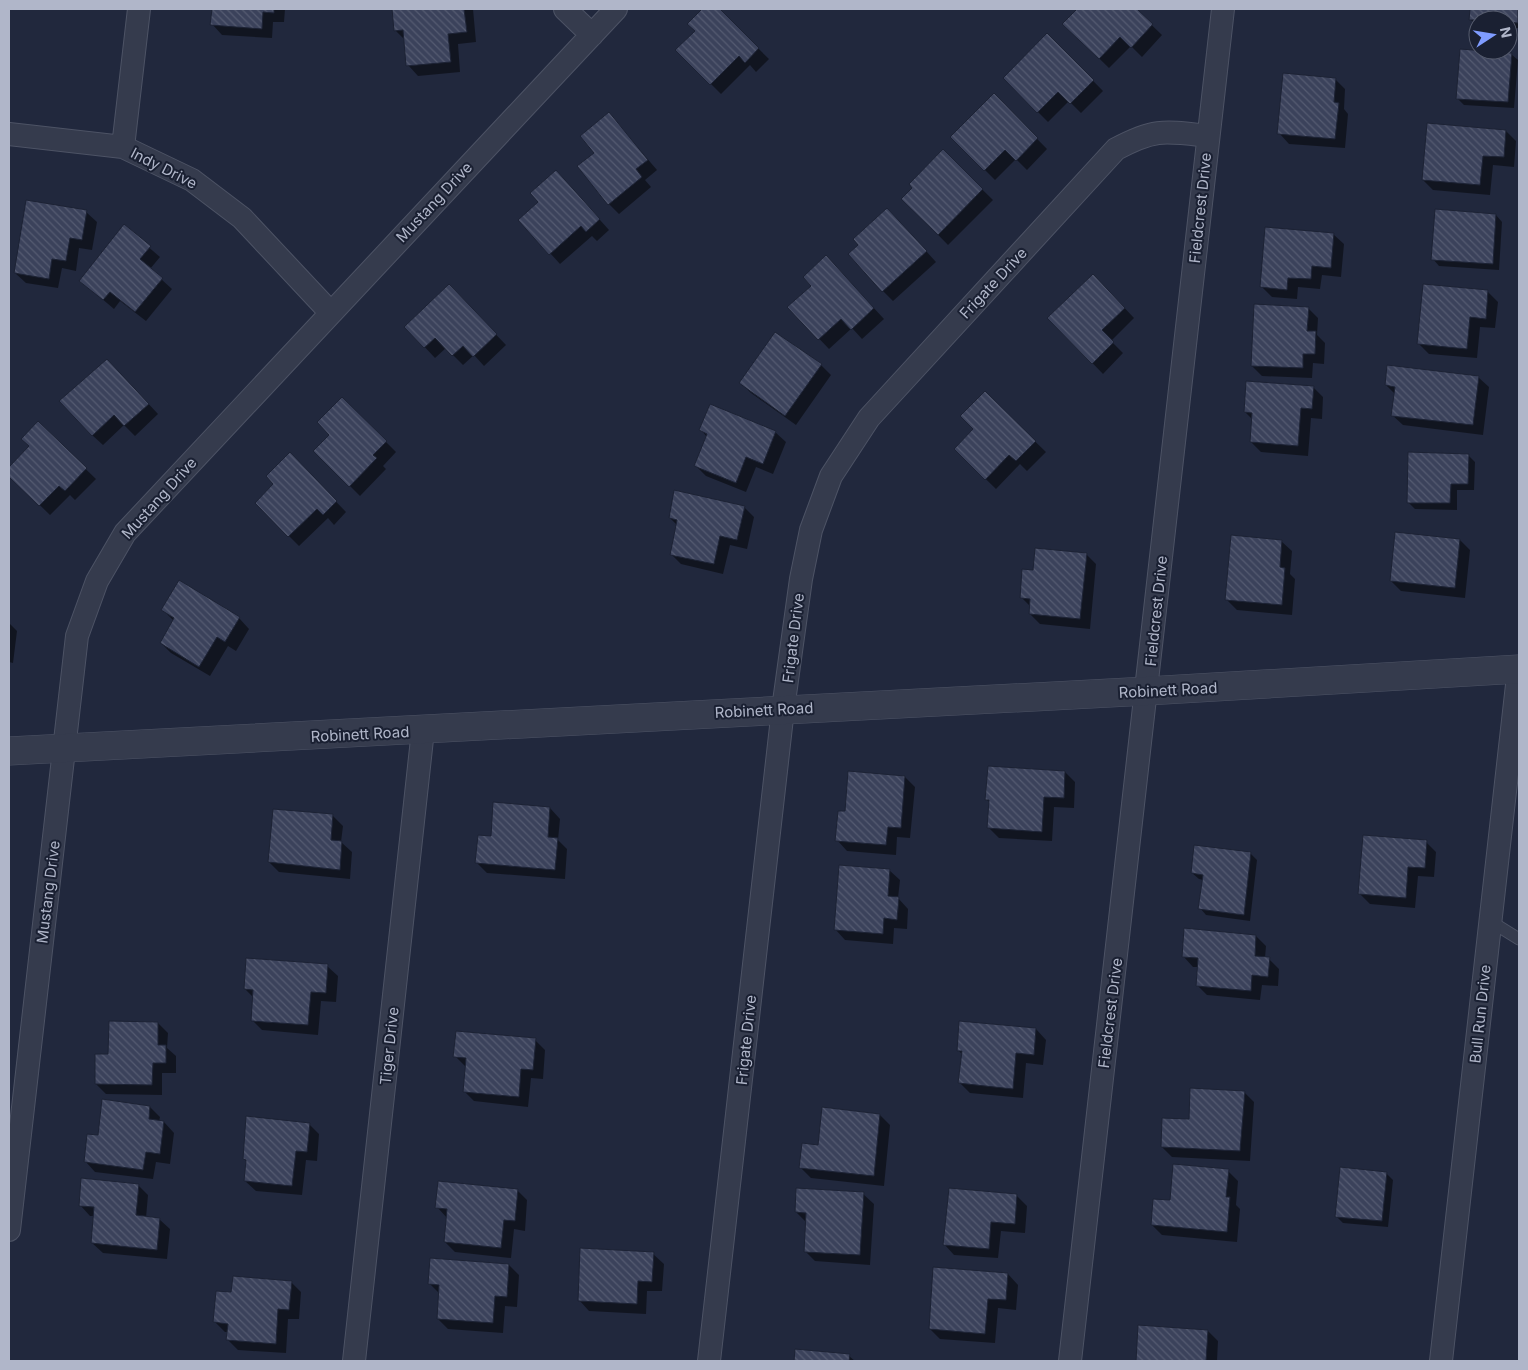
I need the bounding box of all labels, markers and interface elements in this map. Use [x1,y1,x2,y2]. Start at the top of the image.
north arrow [1468,10,1518,60]
text: N [1497,25,1516,39]
street label: Indy Drive [128,143,200,193]
street label: Fieldcrest Drive [1185,152,1215,264]
street label: Mustang Drive [392,158,476,246]
street label: Frigate Drive [955,243,1031,323]
street label: Mustang Drive [117,453,201,543]
street label: Fieldcrest Drive [1141,555,1171,667]
street label: Frigate Drive [778,592,808,684]
street label: Robinett Road [1118,678,1218,702]
street label: Robinett Road [714,698,814,722]
street label: Robinett Road [310,722,410,746]
street label: Mustang Drive [32,840,64,944]
street label: Fieldcrest Drive [1094,957,1126,1069]
street label: Bull Run Drive [1465,964,1495,1064]
street label: Frigate Drive [732,994,760,1086]
street label: Tiger Drive [375,1006,403,1086]

